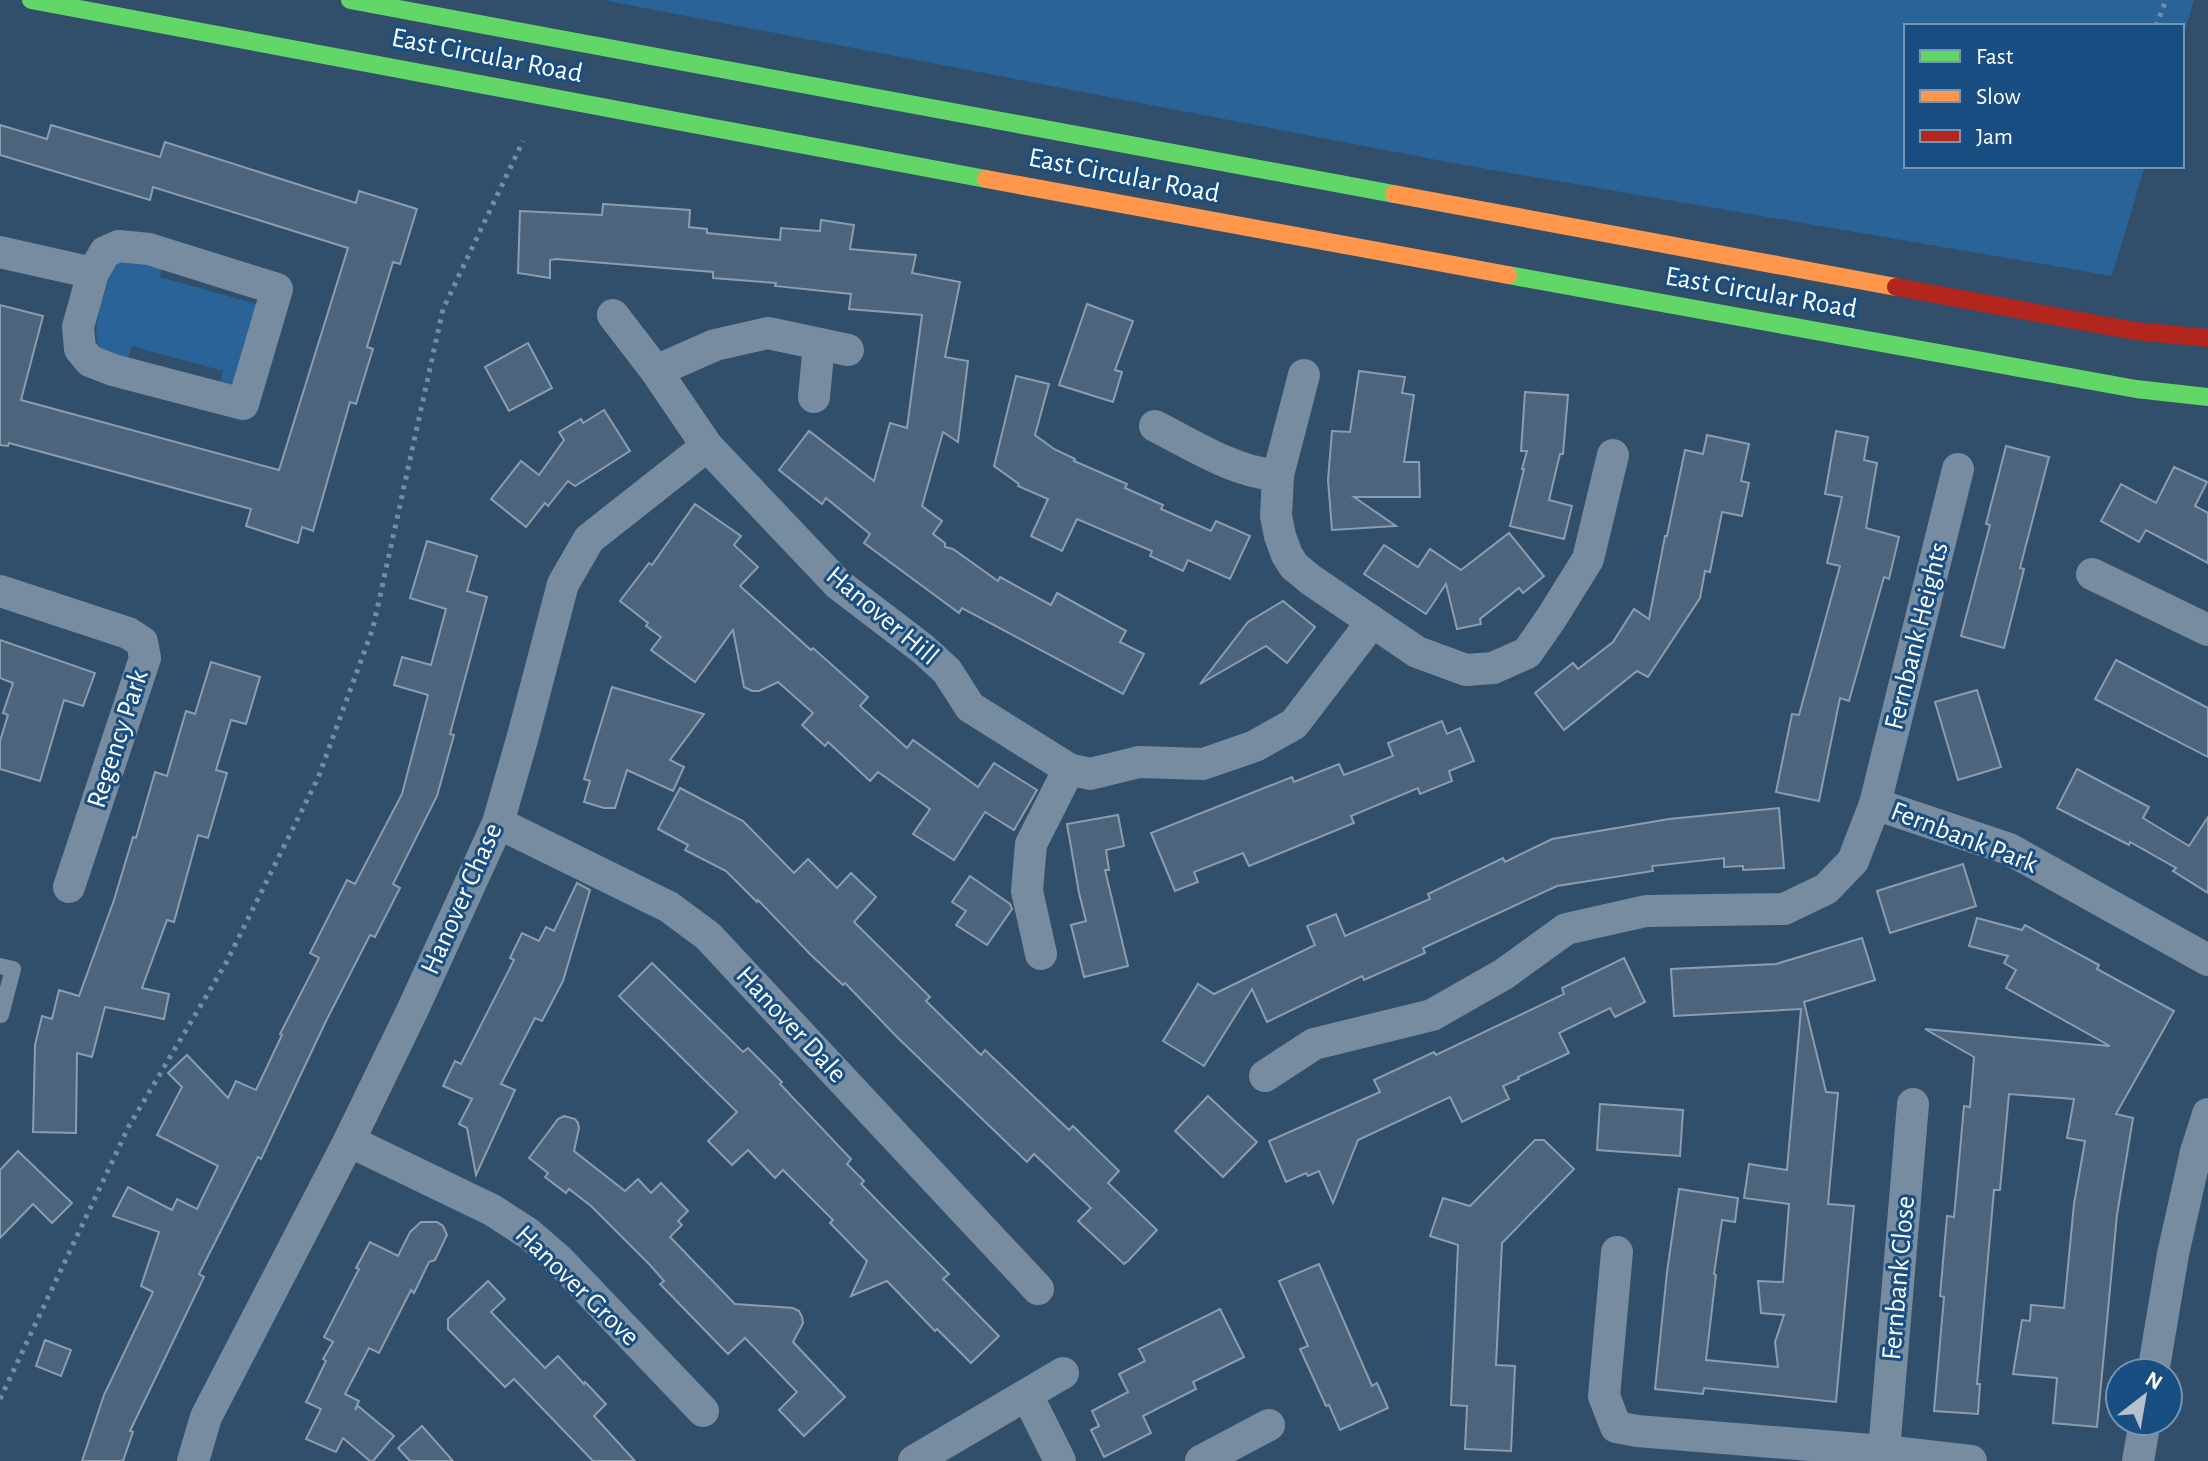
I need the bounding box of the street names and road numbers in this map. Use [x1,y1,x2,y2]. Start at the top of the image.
street label: East Circular Road [389,24,585,88]
street label: East Circular Road [1026,144,1222,208]
street label: East Circular Road [1663,262,1859,324]
street label: Fernbank Heights [1880,539,1954,733]
street label: Hanover Hill [821,561,943,671]
street label: Regency Park [82,666,154,812]
street label: Fernbank Park [1887,797,2041,879]
street label: Hanover Chase [416,819,508,979]
street label: Hanover Dale [730,961,852,1089]
street label: Fernbank Close [1878,1195,1920,1361]
street label: Hanover Grove [510,1220,644,1352]

